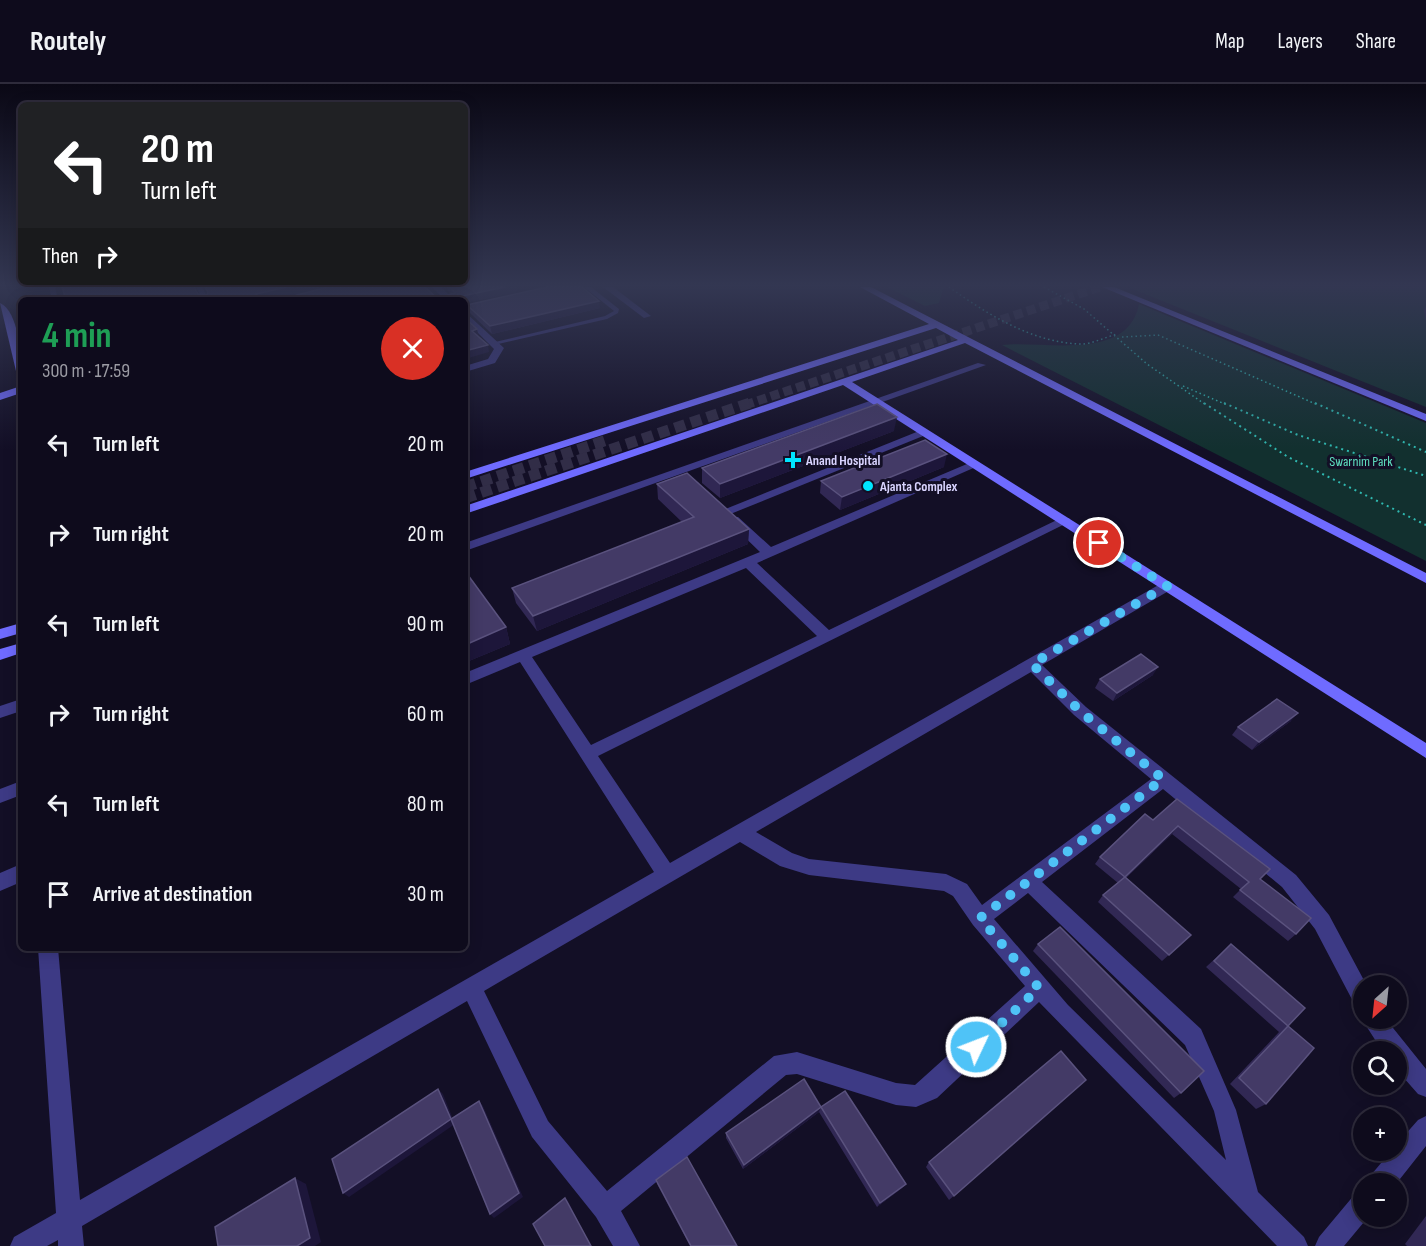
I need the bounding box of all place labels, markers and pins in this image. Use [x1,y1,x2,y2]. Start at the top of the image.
marker: Anand Hospital [784,451,802,469]
place label: Anand Hospital [805,452,881,469]
place label: Ajanta Complex [879,478,957,495]
marker: Ajanta Complex [861,479,875,493]
pin [1073,517,1124,568]

